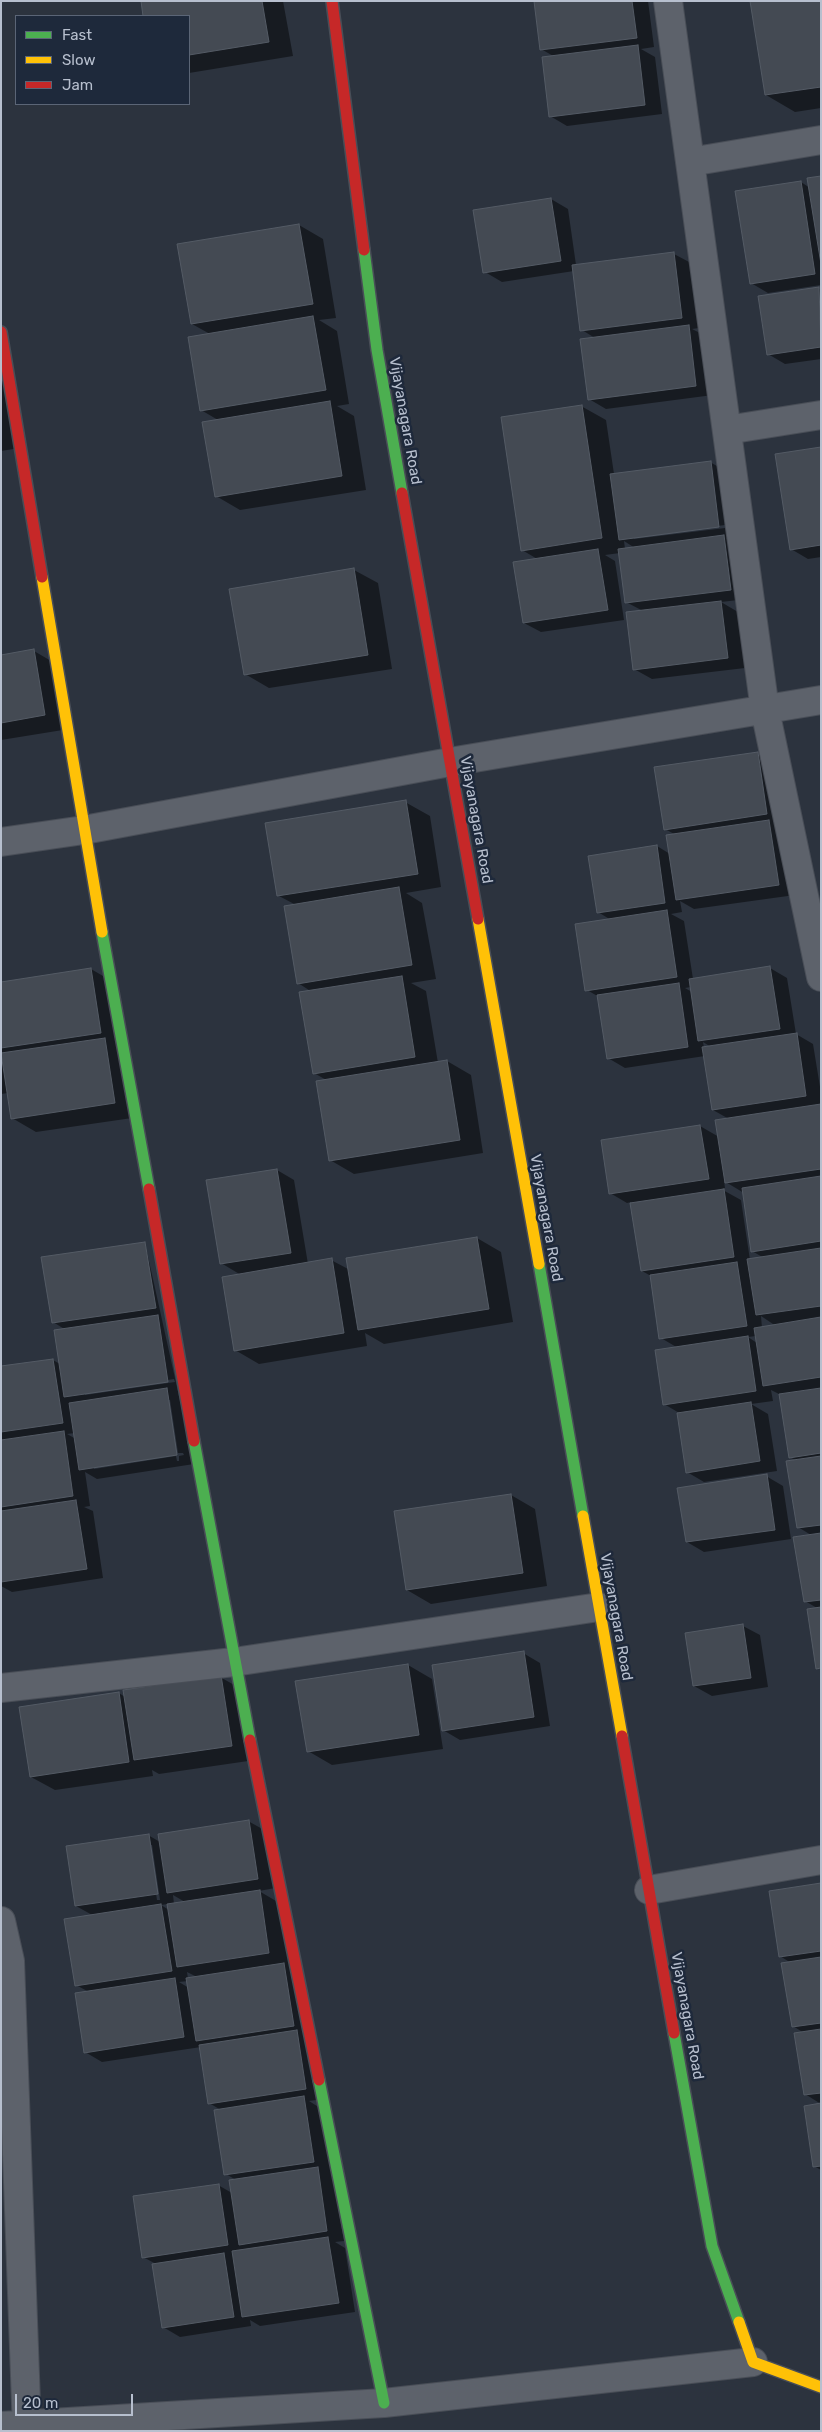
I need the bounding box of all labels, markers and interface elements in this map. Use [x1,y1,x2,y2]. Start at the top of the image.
legend [15,15,190,105]
text: Fast [62,26,92,44]
text: Slow [62,51,95,69]
text: Jam [62,76,93,94]
street label: Vijayanagara Road [385,356,425,486]
street label: Vijayanagara Road [456,755,496,885]
street label: Vijayanagara Road [526,1153,566,1283]
street label: Vijayanagara Road [596,1552,636,1682]
street label: Vijayanagara Road [667,1951,707,2081]
scale bar [18,2384,135,2416]
text: 20 m [23,2394,58,2412]

